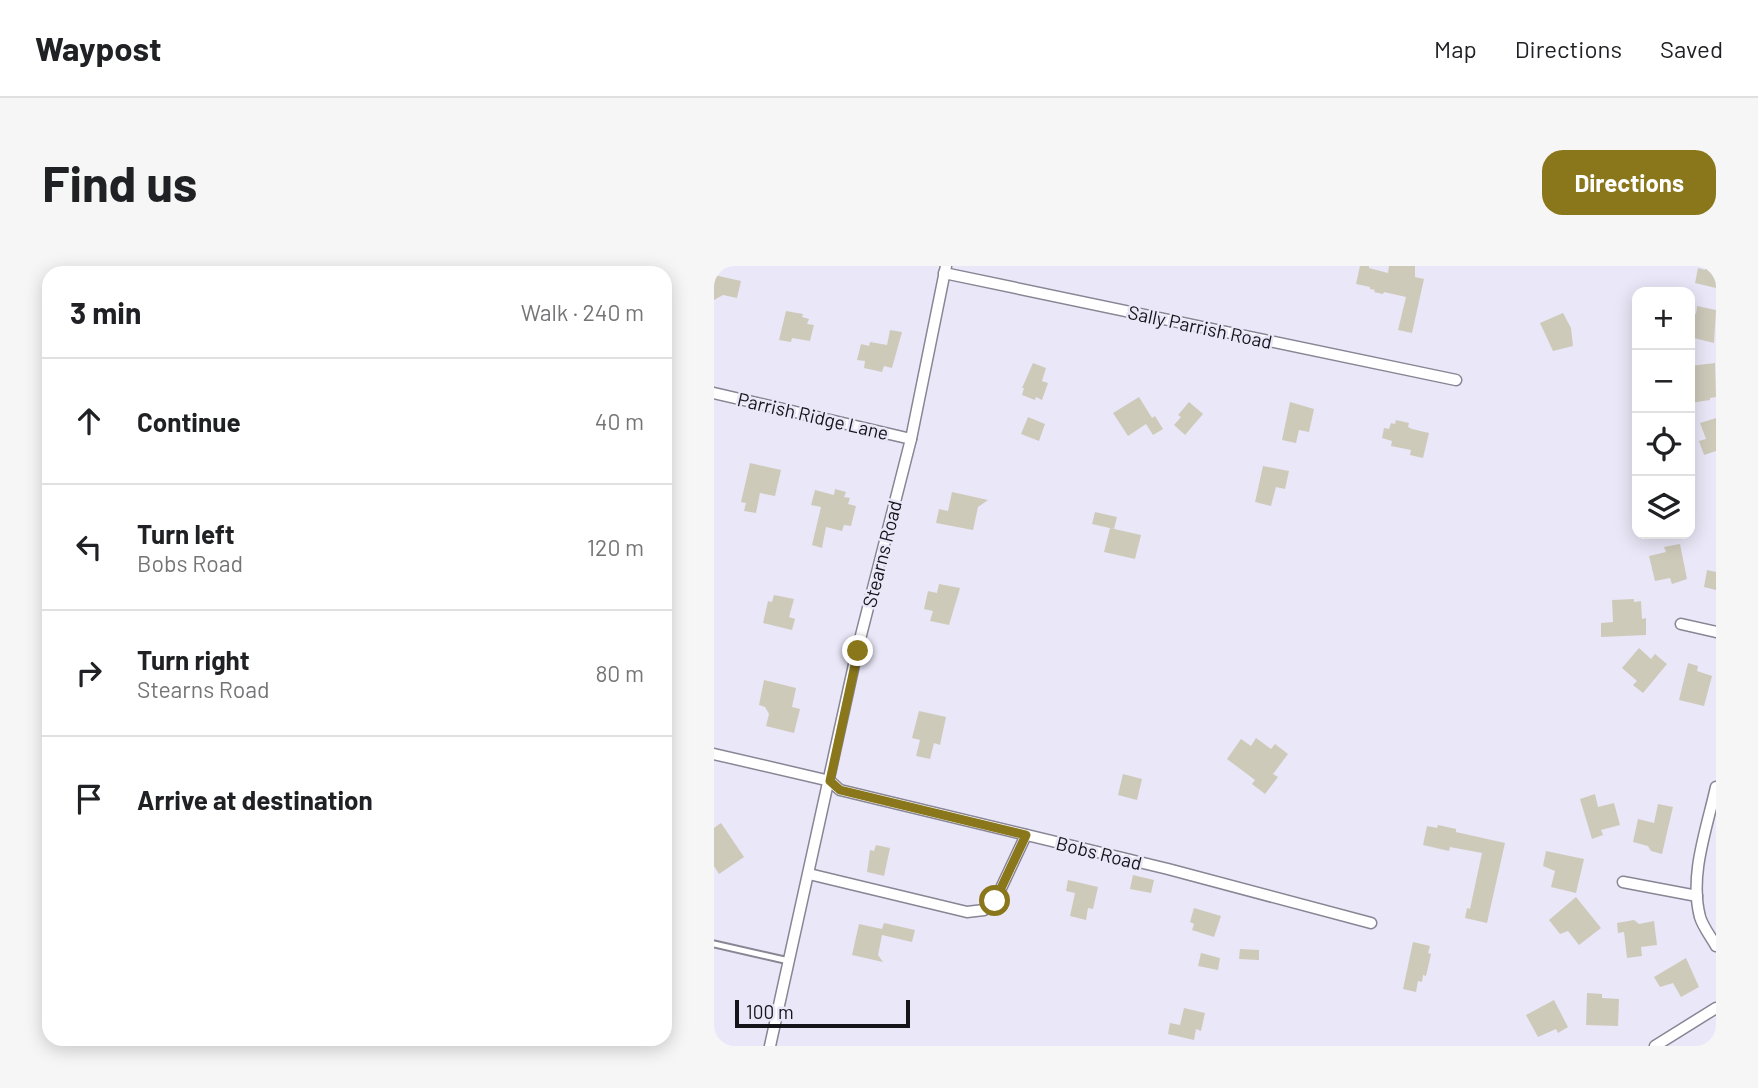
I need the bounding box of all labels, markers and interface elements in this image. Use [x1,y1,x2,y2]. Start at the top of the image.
text: Waypost [35,28,162,68]
text: Map [1434,34,1477,63]
text: Directions [1515,34,1622,63]
text: Saved [1660,34,1723,63]
button: Directions [1542,150,1716,215]
text: Find us [42,153,197,212]
map controls [1632,287,1695,539]
button: + [1632,287,1695,350]
text: 3 min [70,294,141,330]
text: Walk · 240 m [521,298,644,326]
street label: Sally Parrish Road [1126,300,1274,353]
button: − [1632,350,1695,413]
street label: Parrish Ridge Lane [735,387,891,444]
icon: ahead [70,402,108,440]
text: Continue [137,406,241,437]
text: 40 m [595,407,644,435]
button: locate [1632,413,1695,476]
button: layers [1632,476,1695,539]
street label: Stearns Road [857,498,906,610]
text: Turn left [137,518,235,549]
icon: left [70,528,108,566]
text: 120 m [587,533,644,561]
text: Bobs Road [137,549,243,577]
route end [842,635,873,666]
text: Turn right [137,644,250,675]
icon: right [70,654,108,692]
text: 80 m [595,659,644,687]
text: Stearns Road [137,675,270,703]
icon: arrive [70,780,108,818]
text: Arrive at destination [137,784,373,815]
street label: Bobs Road [1054,831,1144,874]
route start [979,885,1010,916]
scale bar [735,997,910,1029]
text: 100 m [746,1000,794,1023]

